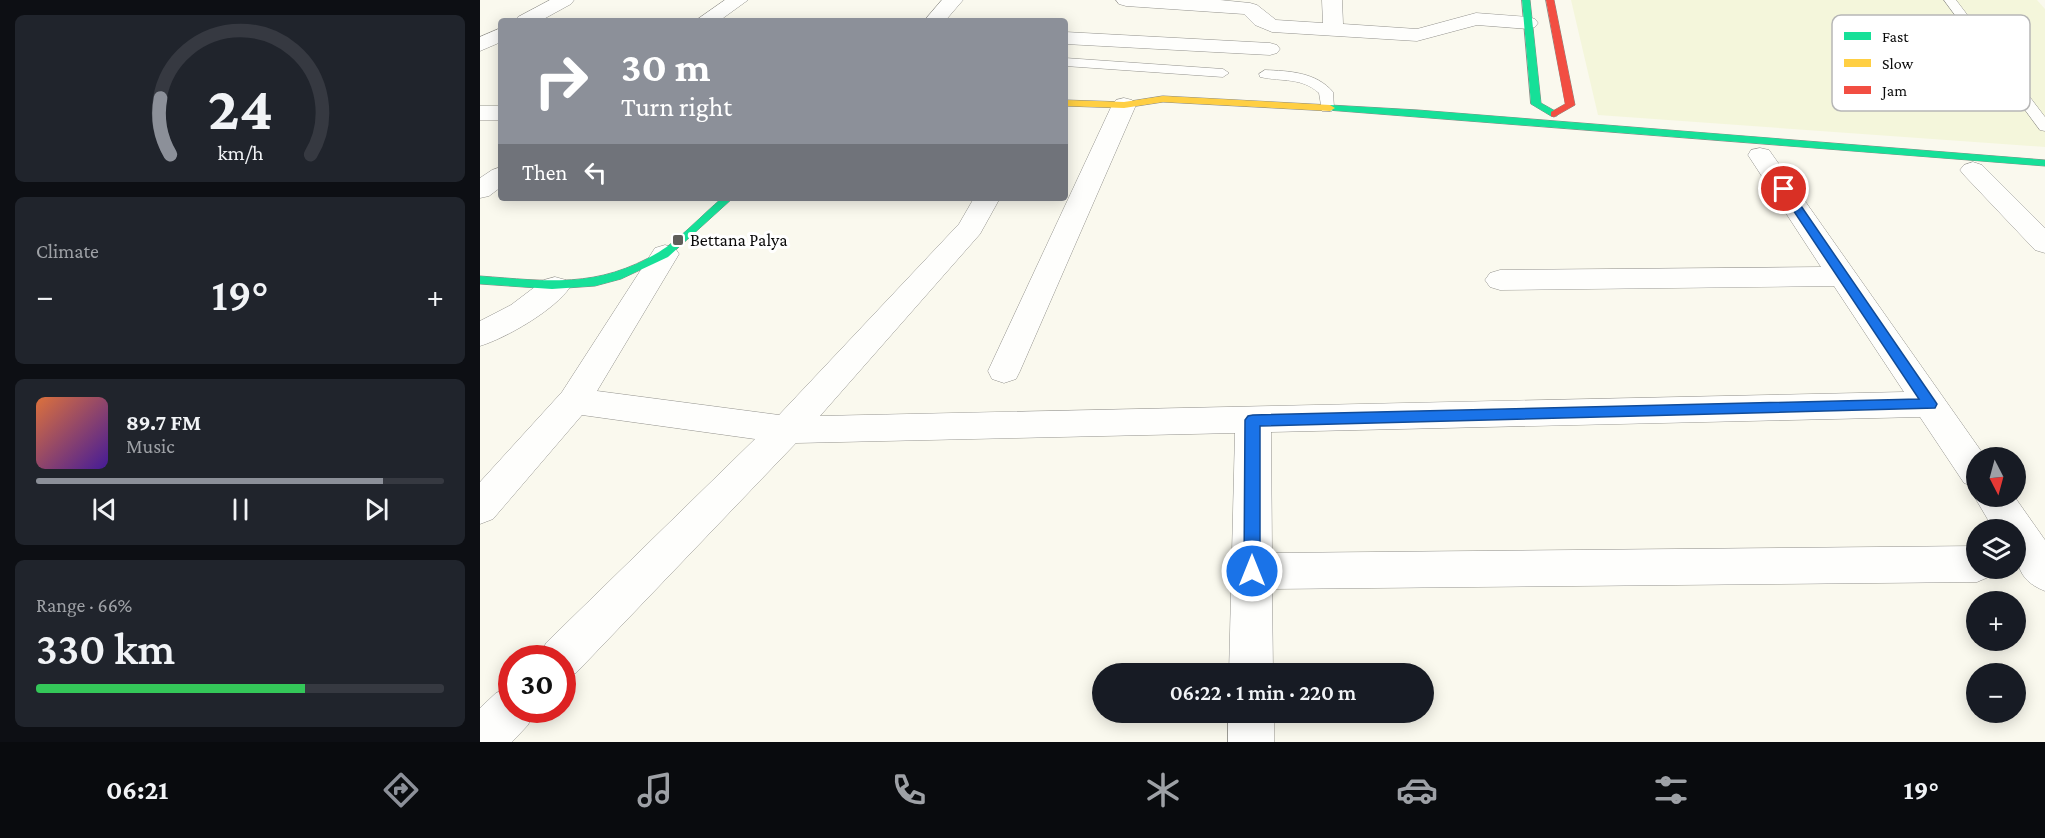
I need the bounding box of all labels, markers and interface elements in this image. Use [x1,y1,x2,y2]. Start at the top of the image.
legend [1832,15,2030,111]
text: Fast [1882,28,1909,45]
icon: right [522,42,600,120]
text: 30 m [621,43,711,90]
text: Slow [1882,55,1914,72]
text: 24 [207,74,273,143]
text: Jam [1880,82,1907,100]
text: Turn right [621,92,732,122]
text: km/h [217,142,264,166]
icon: left [579,156,612,189]
text: Then [522,160,567,185]
pin [1758,163,1809,214]
icon: arrive [1767,172,1800,205]
place label: Bettana Palya [690,230,788,250]
marker: Bettana Palya [671,233,685,247]
text: Climate [36,240,99,262]
text: 19° [212,270,268,320]
text: − [36,277,53,314]
text: + [427,277,444,314]
text: 89.7 FM [126,410,201,435]
text: Music [126,435,175,457]
north arrow [1966,447,2026,507]
map controls [1966,447,2026,723]
icon: previous [88,493,121,526]
icon: pause [224,493,257,526]
icon: next [360,493,393,526]
button: layers [1966,519,2026,579]
position arrow [1220,539,1284,603]
button: + [1966,591,2026,651]
text: Range · 66% [36,594,132,616]
text: 330 km [36,624,175,674]
speed limit sign: 30 [498,645,576,723]
button: − [1966,663,2026,723]
text: 06:22 · 1 min · 220 m [1170,680,1356,705]
icon: directions [380,769,422,811]
icon: music [634,769,676,811]
icon: phone [888,769,930,811]
icon: climate [1142,769,1184,811]
icon: car [1396,769,1438,811]
icon: filters [1650,769,1692,811]
text: 06:21 [106,775,168,805]
text: 19° [1904,775,1939,805]

